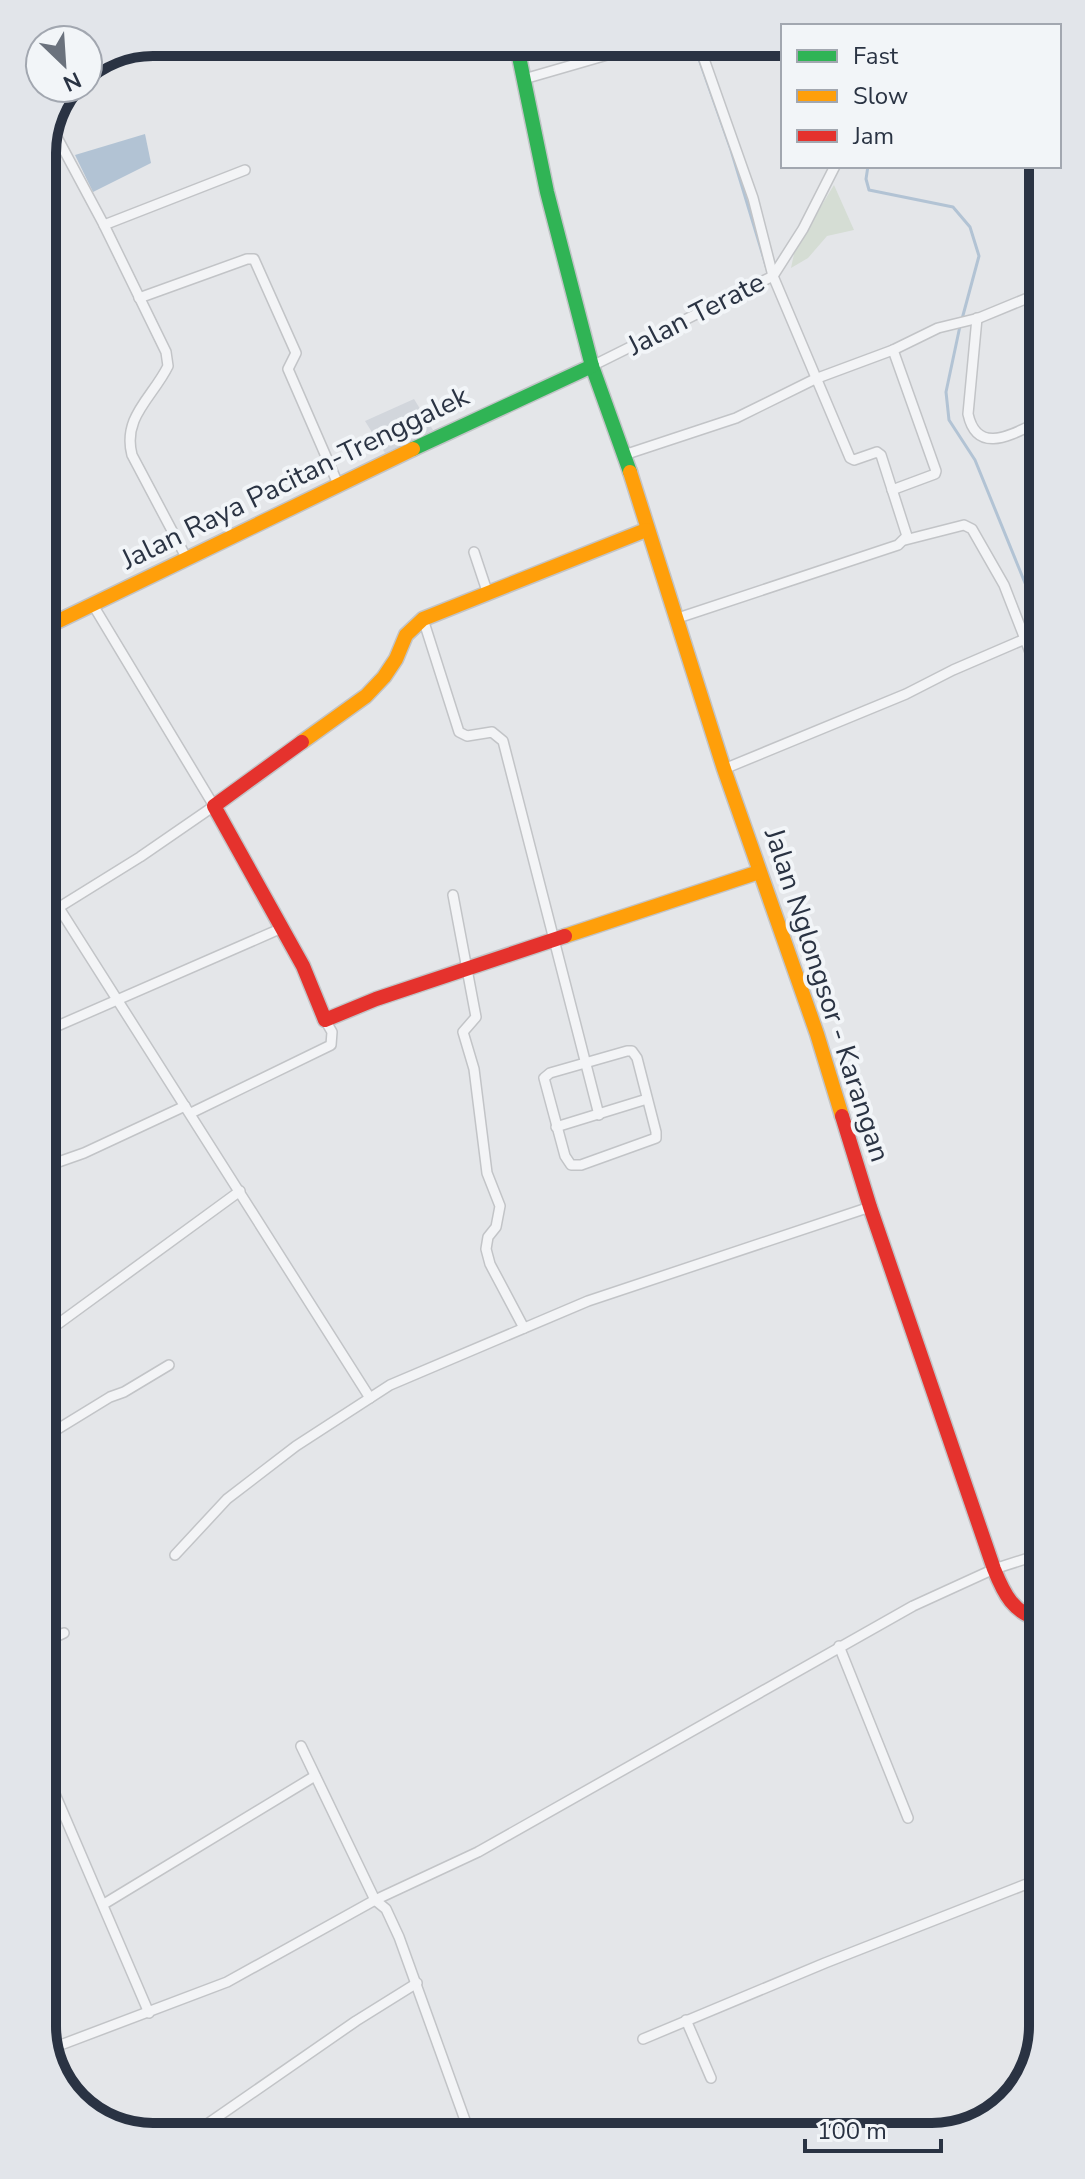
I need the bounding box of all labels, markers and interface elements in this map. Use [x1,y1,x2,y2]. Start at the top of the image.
north arrow [24,24,104,104]
legend [781,24,1061,168]
text: Fast [853,40,899,72]
text: N [58,64,86,98]
text: Slow [853,80,908,112]
text: Jam [852,120,894,152]
street label: Jalan Terate [620,263,771,365]
street label: Jalan Raya Pacitan-Trenggalek [114,377,476,579]
street label: Jalan Nglongsor - Karangan [755,822,899,1167]
scale bar [805,2103,941,2153]
text: 100 m [817,2115,887,2147]

